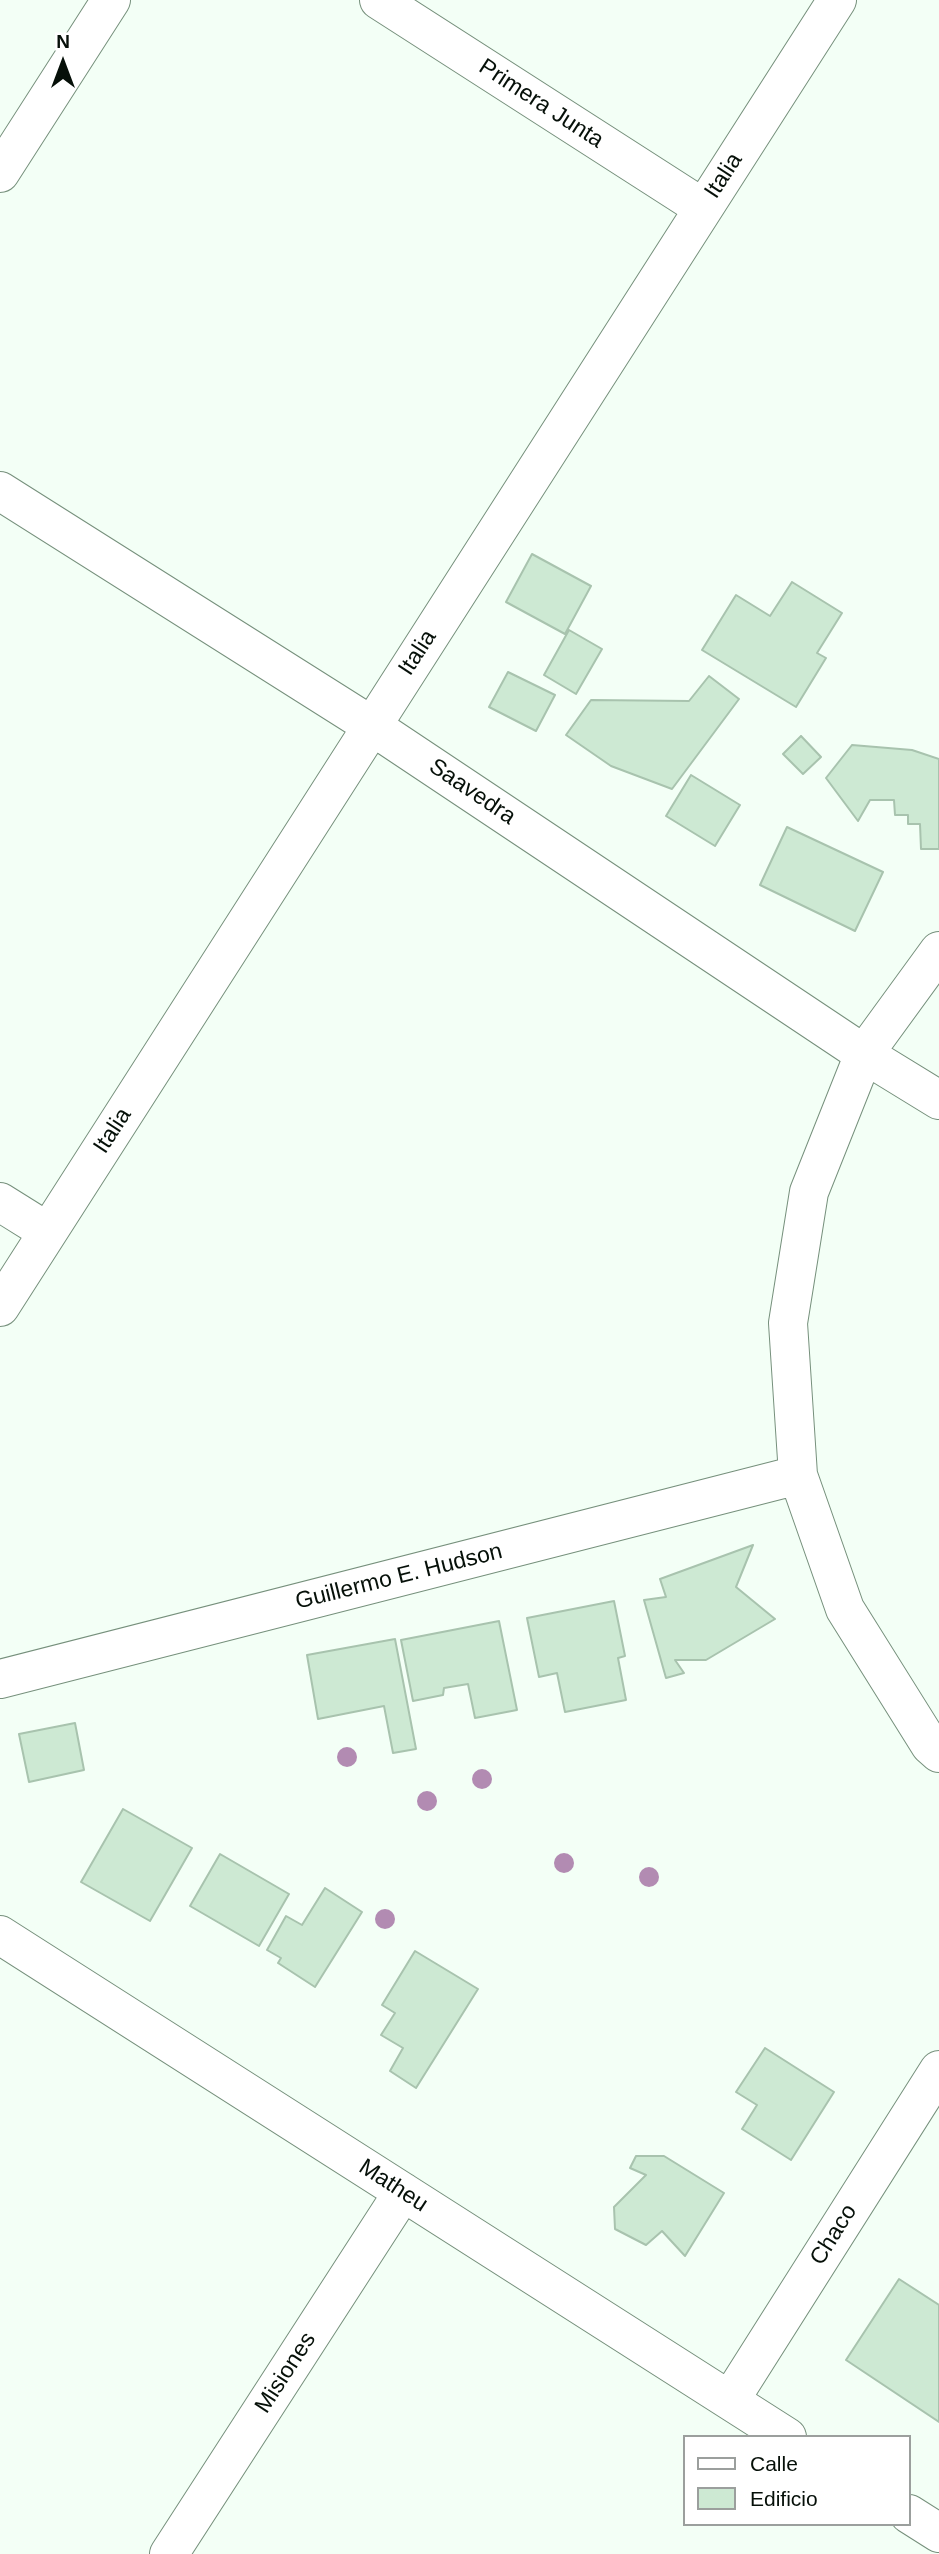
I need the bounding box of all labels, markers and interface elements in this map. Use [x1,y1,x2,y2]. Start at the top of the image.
north arrow [28,28,98,98]
text: N [56,31,70,52]
street label: Primera Junta [473,53,609,155]
street label: Italia [699,148,749,204]
street label: Italia [393,625,443,681]
street label: Saavedra [423,753,521,831]
street label: Italia [88,1103,138,1159]
street label: Guillermo E. Hudson [293,1538,505,1616]
street label: Matheu [353,2154,433,2218]
street label: Chaco [805,2199,863,2271]
street label: Misiones [250,2327,322,2419]
legend [684,2435,911,2526]
text: Calle [750,2452,798,2475]
text: Edificio [750,2487,818,2510]

